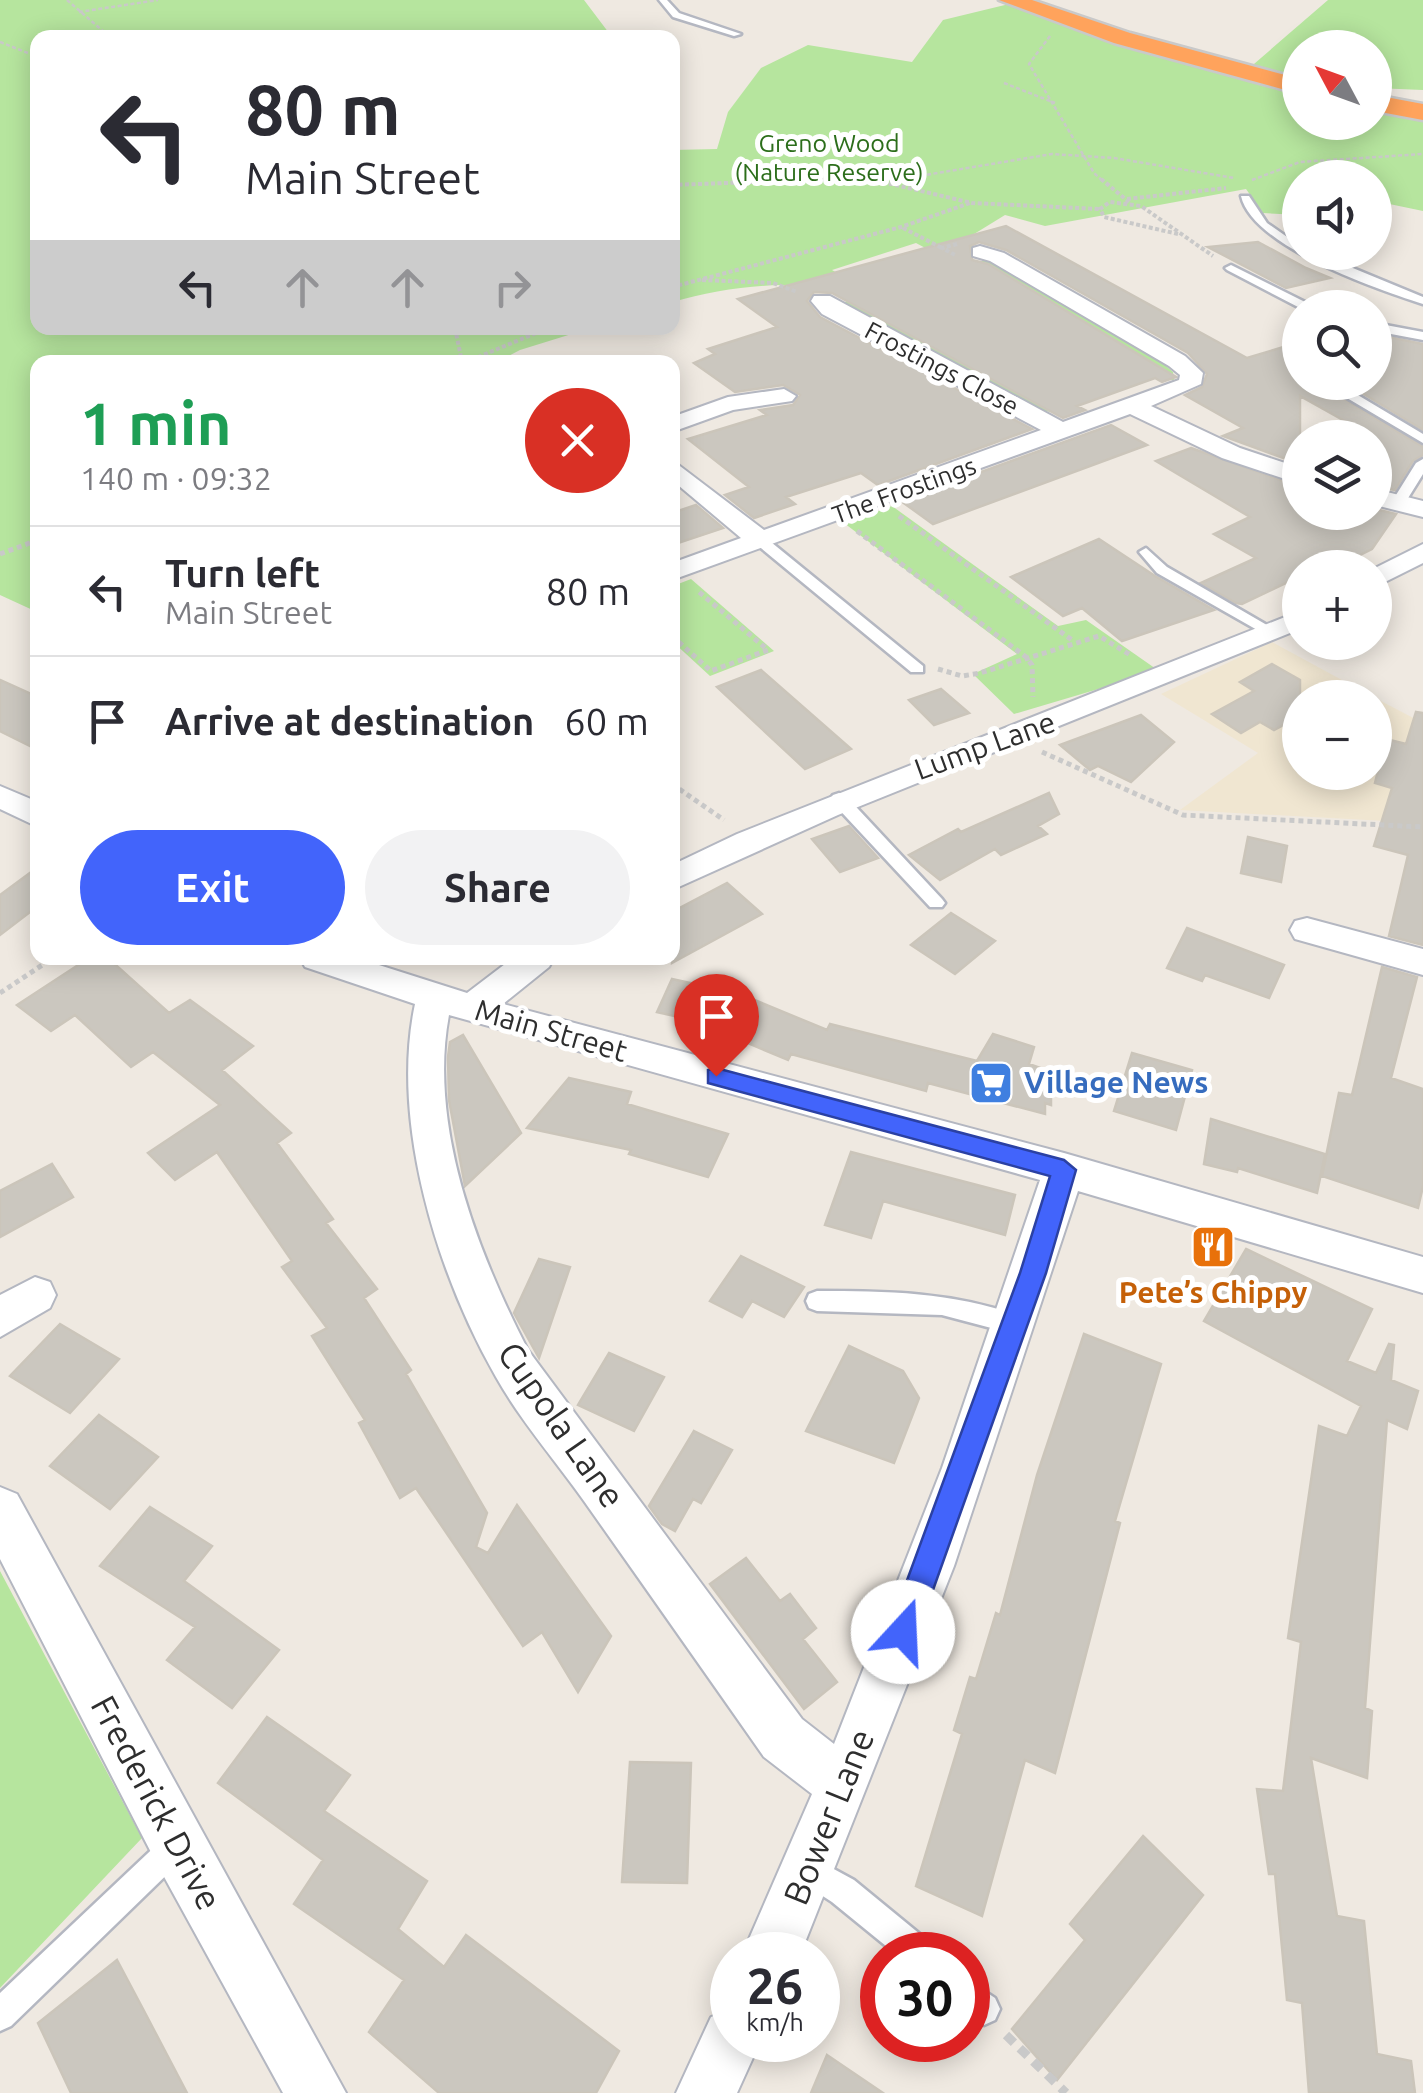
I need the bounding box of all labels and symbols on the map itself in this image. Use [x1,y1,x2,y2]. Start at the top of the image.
north arrow [1282,30,1392,140]
park label: Greno Wood (Nature Reserve) [734,129,924,186]
street label: Frostings Close [860,316,1024,420]
street label: The Frostings [828,451,980,529]
street label: Lump Lane [910,704,1060,786]
pin [674,974,759,1077]
street label: Main Street [471,992,631,1068]
supermarket icon: Village News [968,1060,1014,1106]
place label: Village News [1024,1065,1209,1099]
restaurant icon: Pete’s Chippy [1190,1224,1236,1270]
place label: Pete’s Chippy [1119,1275,1307,1309]
street label: Cupola Lane [490,1334,633,1515]
position arrow [851,1580,955,1684]
street label: Frederick Drive [84,1689,230,1916]
street label: Bower Lane [775,1723,881,1910]
speed limit sign: 30 [860,1932,990,2062]

